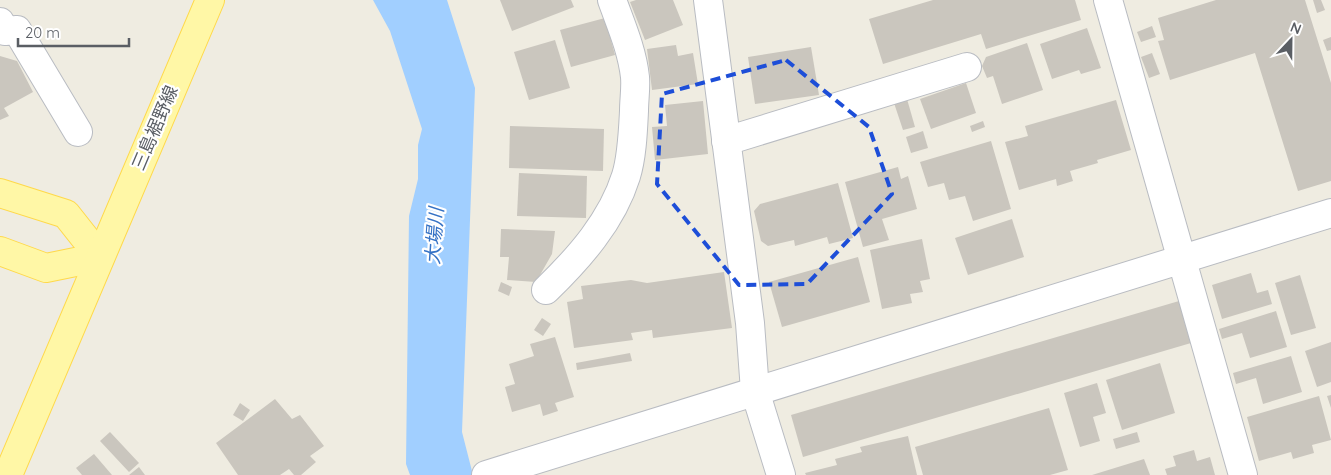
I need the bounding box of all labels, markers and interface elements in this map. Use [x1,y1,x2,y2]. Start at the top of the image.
scale bar [18,15,129,47]
north arrow [1266,15,1316,65]
text: N [1288,18,1304,38]
text: 20 m [25,23,60,42]
street label: 三島裾野線 [126,82,183,174]
water label: 大場川 [420,205,448,265]

